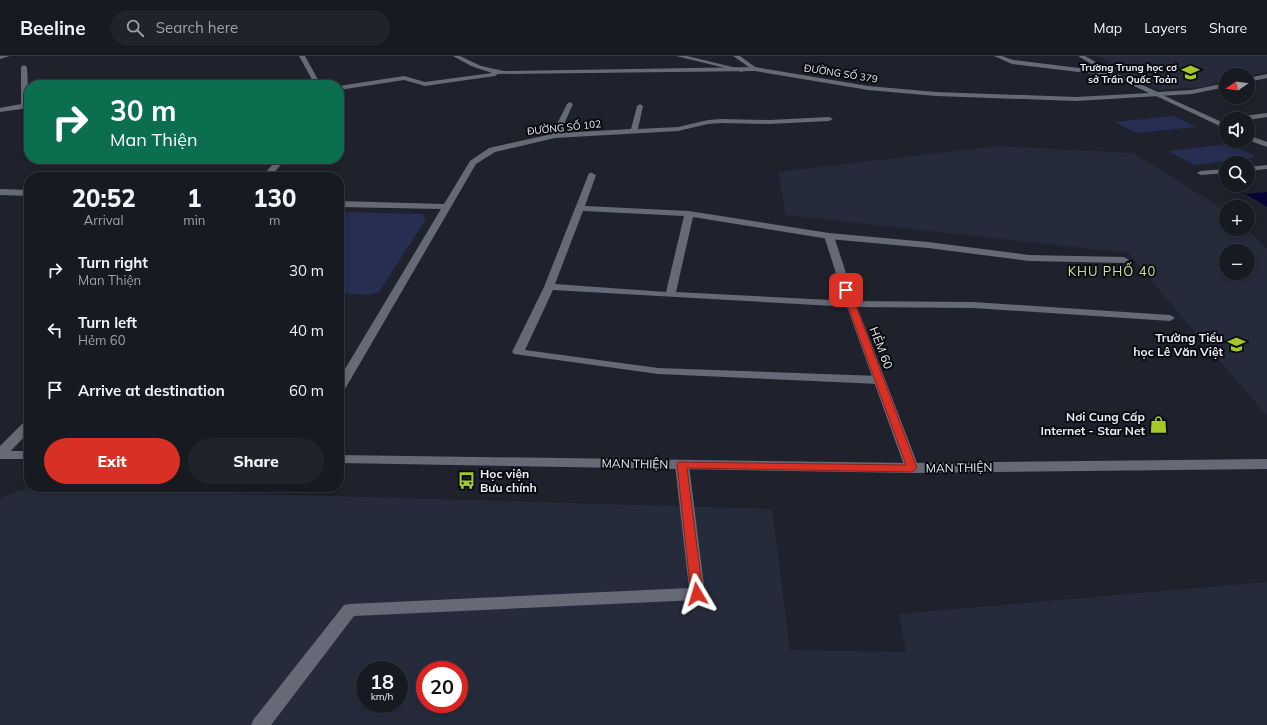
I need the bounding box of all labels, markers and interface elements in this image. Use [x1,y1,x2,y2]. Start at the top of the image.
search box [110,10,390,46]
text: Beeline [20,16,86,40]
icon: search [124,17,146,39]
text: Search here [156,18,238,37]
text: Map [1093,19,1122,37]
text: Layers [1144,19,1187,37]
text: Share [1209,19,1247,37]
street label: ĐƯỜNG SỐ 379 [803,61,879,86]
place label: Trường Trung học cơ sở Trần Quốc Toản [1080,61,1177,86]
school or university icon: Trường Trung học cơ sở Trần Quốc Toản [1180,63,1200,83]
north arrow [1219,68,1255,104]
map controls [1219,68,1255,280]
text: 30 m [110,93,176,128]
icon: right [44,96,96,148]
button: sound [1219,112,1255,148]
street label: ĐƯỜNG SỐ 102 [526,117,602,138]
text: Man Thiện [110,128,198,151]
button: search [1219,156,1255,192]
text: 20:52 [72,183,136,213]
text: 1 [187,183,202,213]
text: 130 [253,183,296,213]
button: + [1219,200,1255,236]
text: Arrival [84,212,124,228]
text: min [183,212,205,228]
text: m [269,212,280,228]
button: − [1219,244,1255,280]
text: Turn right [78,253,148,272]
icon: right [44,259,66,281]
text: 30 m [289,261,324,280]
district label: KHU PHỐ 40 [1068,262,1156,279]
text: Man Thiện [78,272,141,288]
pin [829,273,863,307]
icon: arrive [835,279,857,301]
text: Turn left [78,313,137,332]
icon: left [44,319,66,341]
text: 40 m [289,321,324,340]
street label: HẺM 60 [867,325,896,371]
place label: Trường Tiểu học Lê Văn Việt [1133,330,1223,359]
text: Hẻm 60 [78,332,125,348]
school or university icon: Trường Tiểu học Lê Văn Việt [1226,335,1246,355]
icon: arrive [44,379,66,401]
text: Arrive at destination [78,381,225,400]
text: 60 m [289,381,324,400]
place label: Nơi Cung Cấp Internet - Star Net [1041,409,1145,438]
shop icon: Nơi Cung Cấp Internet - Star Net [1148,414,1168,434]
button: Exit [44,438,180,484]
button: Share [188,438,324,484]
street label: MAN THIỆN [601,455,669,472]
street label: MAN THIỆN [925,459,993,476]
place label: Học viện Bưu chính [480,466,537,495]
bus stop icon: Học viện Bưu chính [457,471,477,491]
position arrow [676,573,718,615]
speed limit sign: 20 [416,661,468,713]
text: 18 [370,669,394,694]
text: km/h [371,690,393,703]

